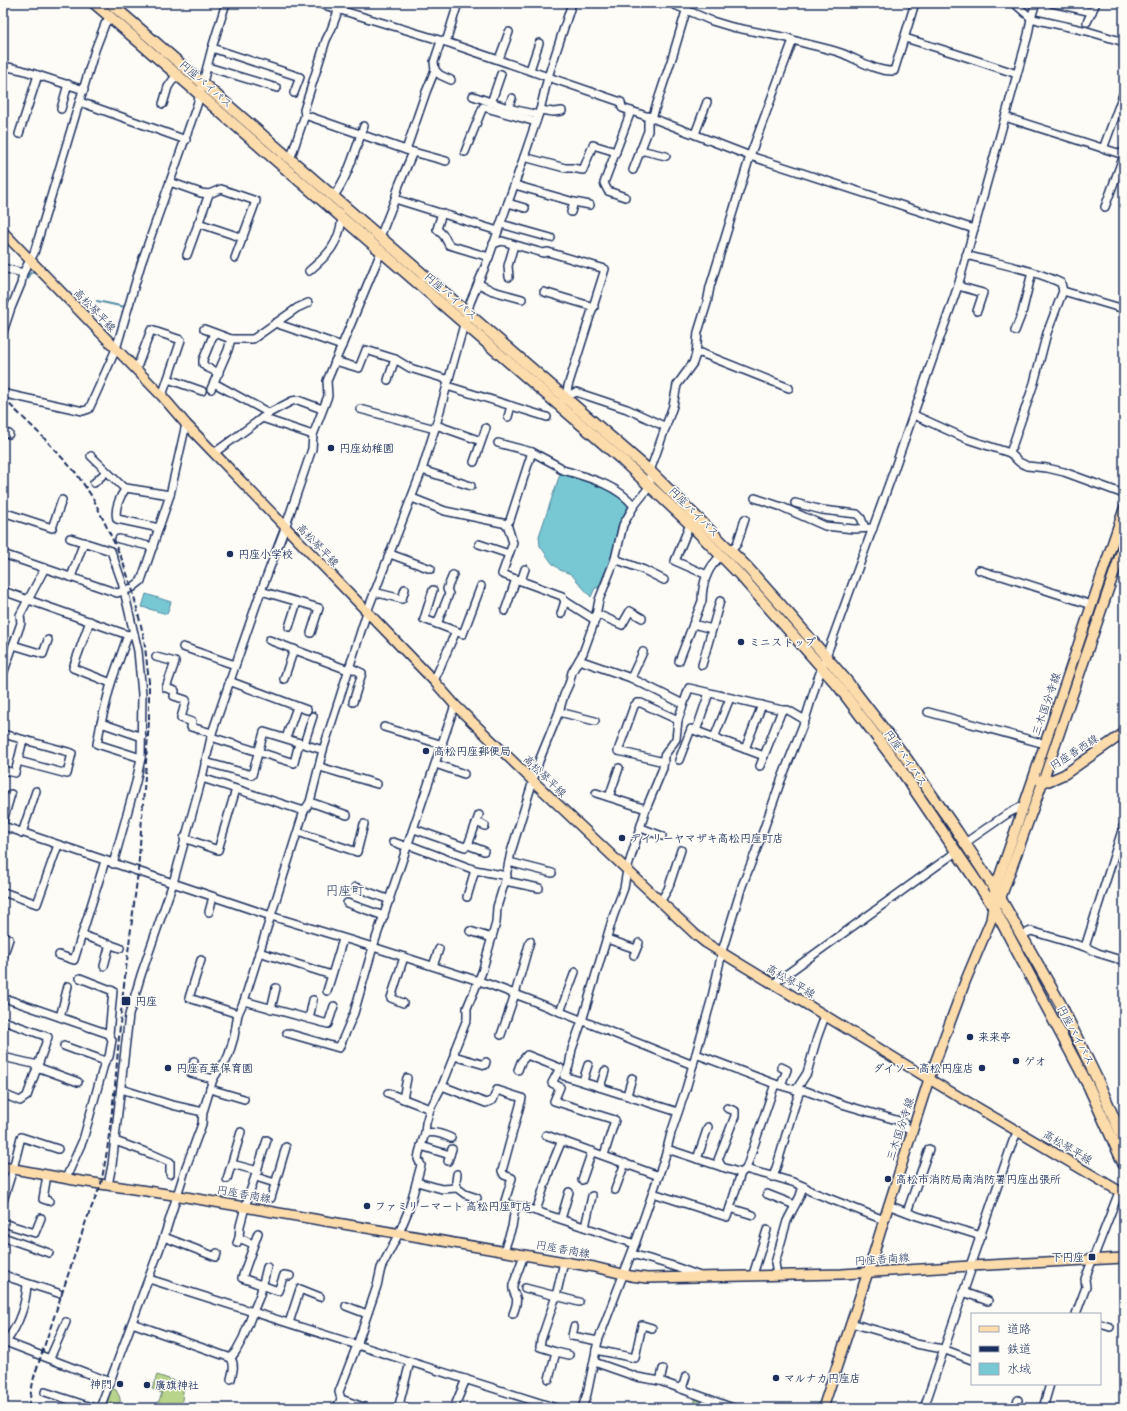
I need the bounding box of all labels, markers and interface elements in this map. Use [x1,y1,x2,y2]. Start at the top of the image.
street label: 円座バイパス [175,56,237,113]
street label: 円座バイパス [420,268,482,325]
street label: 高松琴平線 [69,284,121,337]
place label: 円座幼稚園 [339,439,394,458]
marker: 円座幼稚園 [326,443,336,453]
street label: 円座バイパス [664,482,724,542]
street label: 高松琴平線 [292,519,344,572]
place label: 円座小学校 [238,545,293,564]
marker: 円座小学校 [225,549,235,559]
place label: ミニストップ [749,633,816,652]
marker: ミニストップ [736,637,746,647]
street label: 三木国分寺線 [1027,670,1066,738]
street label: 円座バイパス [879,726,932,791]
street label: 円座香西線 [1046,729,1103,775]
place label: 高松円座郵便局 [434,742,511,761]
marker: 高松円座郵便局 [421,746,431,756]
street label: 高松琴平線 [518,750,571,802]
place label: デイリーヤマザキ高松円座町店 [630,829,784,848]
marker: デイリーヤマザキ高松円座町店 [617,833,627,843]
district label: 円座町 [325,879,365,902]
street label: 高松琴平線 [762,959,819,1004]
place label: 円座 [135,992,157,1011]
marker: 円座 [120,995,132,1007]
street label: 円座バイパス [1052,1002,1099,1069]
place label: 来来亭 [978,1028,1011,1047]
marker: 来来亭 [965,1032,975,1042]
place label: ゲオ [1024,1052,1046,1071]
marker: ゲオ [1011,1056,1021,1066]
place label: 円座百華保育園 [176,1059,253,1078]
place label: ダイソー 高松円座店 [873,1059,974,1078]
marker: 円座百華保育園 [163,1063,173,1073]
marker: ダイソー 高松円座店 [977,1063,987,1073]
street label: 三木国分寺線 [881,1095,920,1163]
street label: 高松琴平線 [1039,1125,1096,1170]
place label: 高松市消防局南消防署円座出張所 [896,1170,1061,1189]
marker: 高松市消防局南消防署円座出張所 [883,1174,893,1184]
street label: 円座香南線 [215,1180,273,1209]
place label: ファミリーマート 高松円座町店 [375,1197,532,1216]
marker: ファミリーマート 高松円座町店 [362,1201,372,1211]
street label: 円座香南線 [534,1235,592,1264]
street label: 円座香南線 [854,1248,910,1271]
place label: 下円座 [1051,1248,1084,1267]
marker: 下円座 [1087,1252,1097,1262]
legend [971,1313,1101,1385]
text: 道路 [1007,1318,1031,1340]
text: 鉄道 [1007,1338,1031,1360]
text: 水域 [1007,1358,1031,1380]
place label: マルナカ円座店 [784,1369,861,1388]
marker: マルナカ円座店 [771,1373,781,1383]
place label: 神門 [90,1375,112,1394]
place label: 廣旗神社 [155,1376,199,1395]
marker: 神門 [115,1379,125,1389]
marker: 廣旗神社 [142,1380,152,1390]

